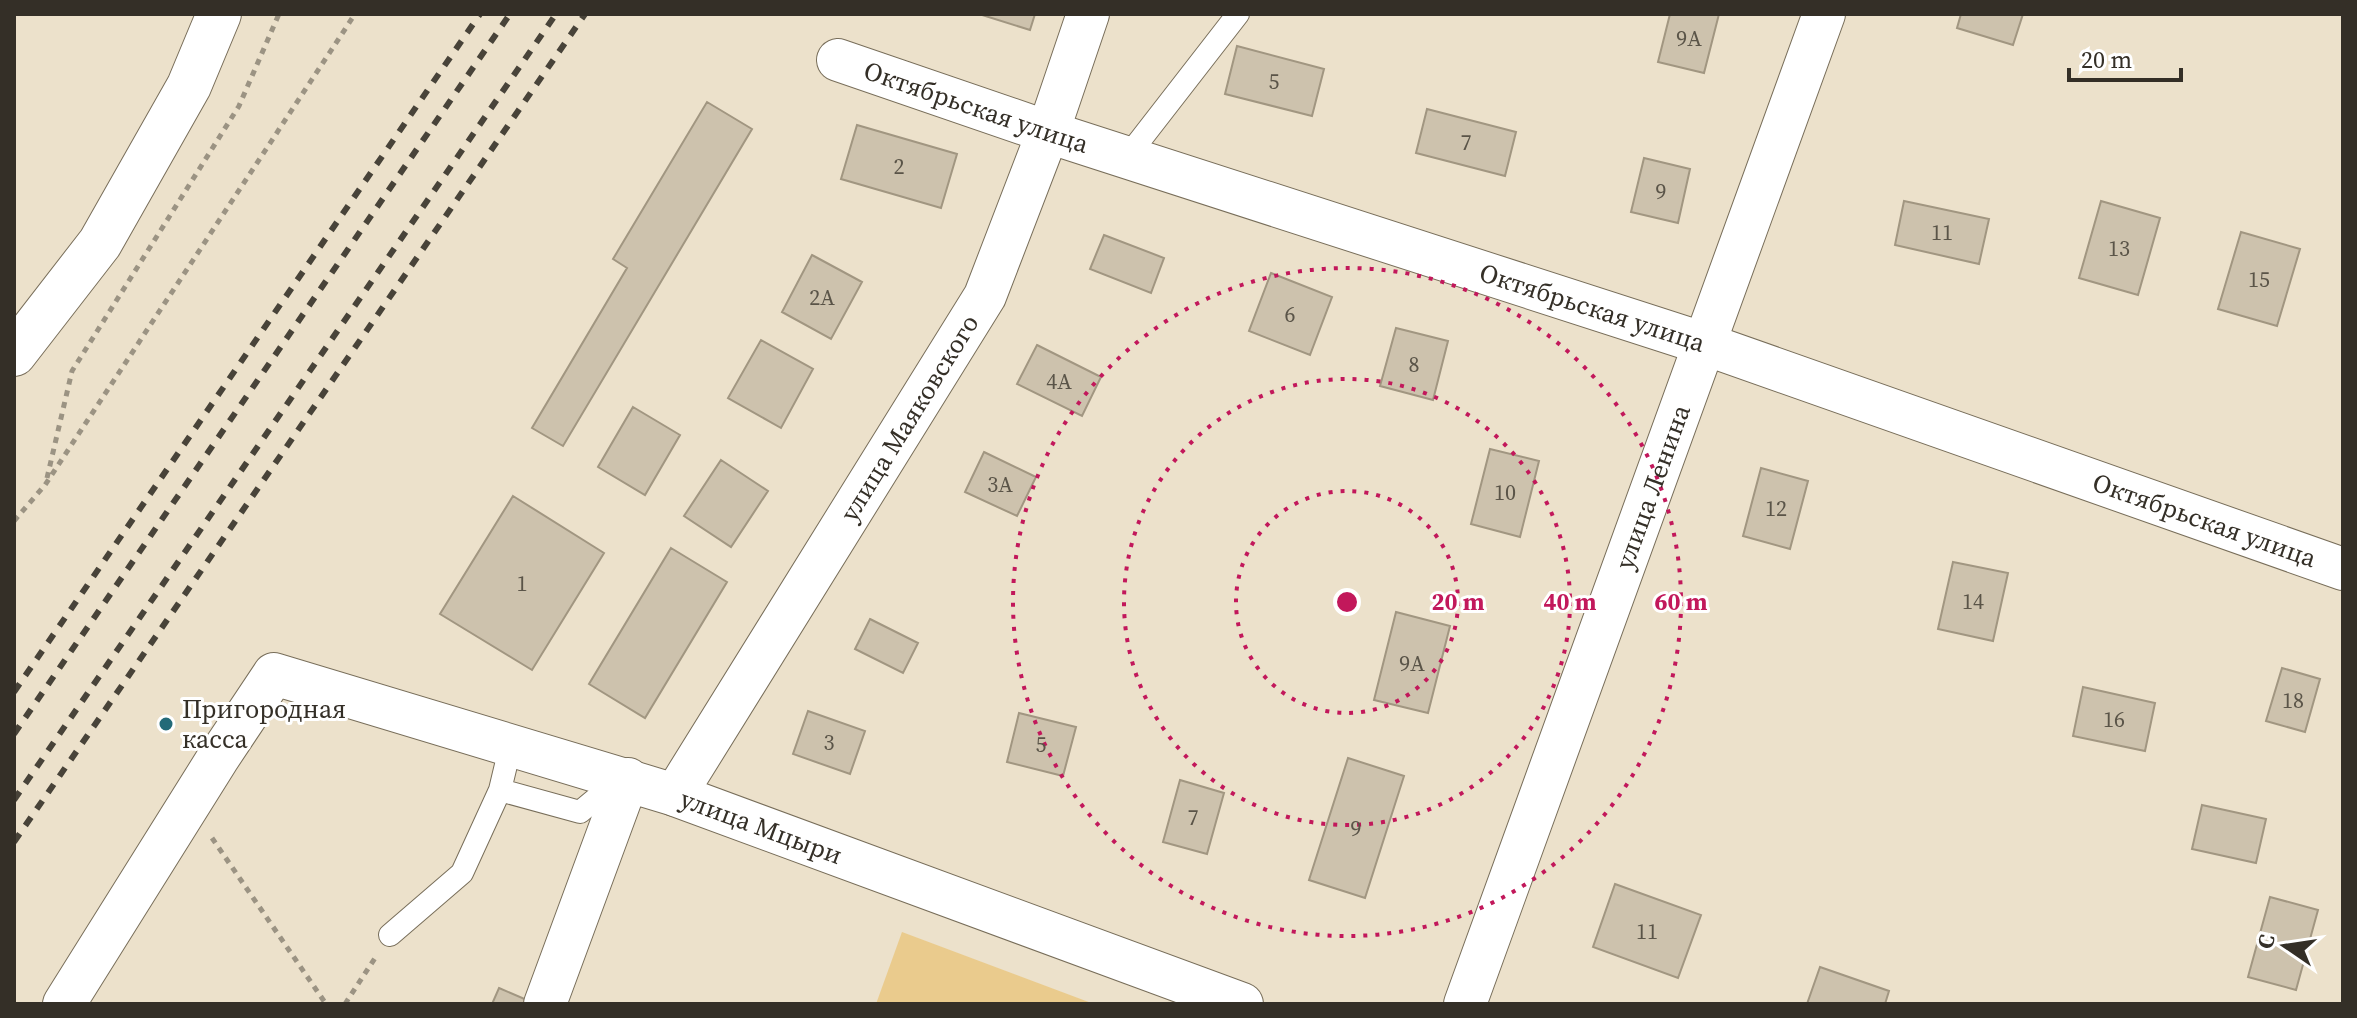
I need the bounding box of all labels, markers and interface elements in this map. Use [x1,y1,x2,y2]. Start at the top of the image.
house number: 9А [1676,23,1702,53]
scale bar [2069,32,2181,82]
text: 20 m [2081,43,2132,76]
street label: Октябрьская улица [859,52,1094,162]
house number: 5 [1268,66,1280,96]
house number: 7 [1460,127,1472,157]
house number: 2 [893,151,905,181]
house number: 9 [1655,176,1667,206]
house number: 11 [1931,217,1953,247]
house number: 13 [2108,233,2130,263]
street label: Октябрьская улица [1475,254,1710,361]
house number: 15 [2248,264,2270,294]
house number: 2А [809,282,835,312]
house number: 6 [1284,299,1296,329]
street label: улица Маяковского [831,307,987,528]
house number: 8 [1408,349,1420,379]
house number: 4А [1046,366,1072,396]
street label: улица Ленина [1606,399,1699,574]
street label: Октябрьская улица [2088,464,2322,576]
house number: 3А [987,469,1013,499]
house number: 10 [1494,477,1516,507]
house number: 12 [1765,493,1787,523]
house number: 1 [516,568,528,598]
text: 20 m [1432,585,1485,618]
text: 40 m [1544,585,1597,618]
text: 60 m [1655,585,1708,618]
house number: 14 [1962,586,1984,616]
centre of rings [1333,588,1361,616]
house number: 9А [1399,648,1425,678]
house number: 18 [2282,685,2304,715]
place label: Пригородная касса [182,691,346,757]
house number: 16 [2103,704,2125,734]
marker: Пригородная касса [157,715,175,733]
house number: 3 [823,727,835,757]
house number: 5 [1035,729,1047,759]
street label: улица Мцыри [675,780,847,873]
house number: 7 [1187,802,1199,832]
house number: 9 [1350,813,1362,843]
north arrow [2245,906,2325,986]
house number: 11 [1636,916,1658,946]
text: С [2249,931,2282,952]

